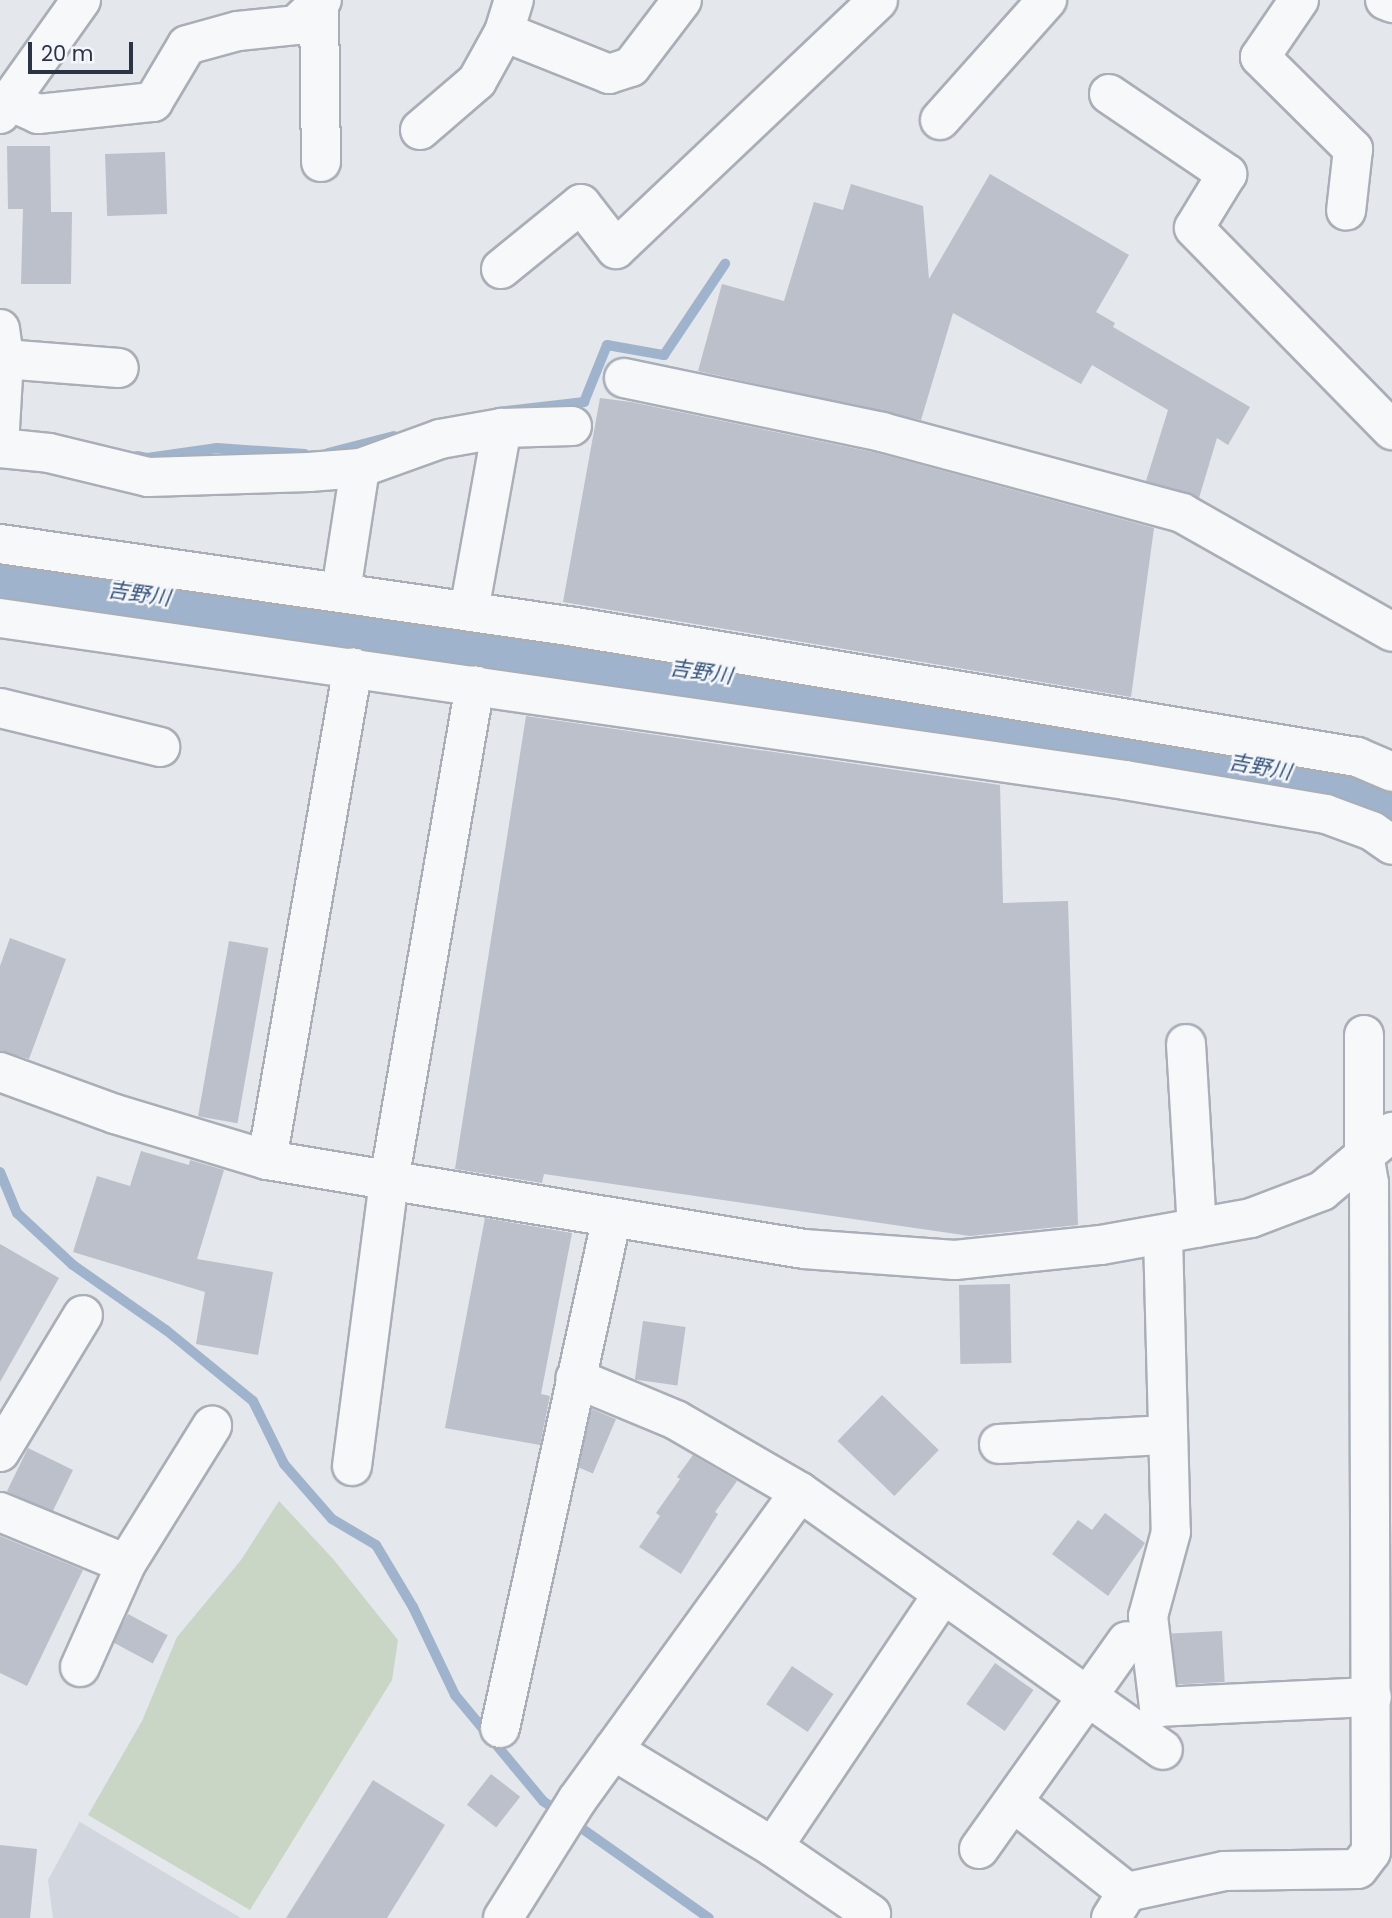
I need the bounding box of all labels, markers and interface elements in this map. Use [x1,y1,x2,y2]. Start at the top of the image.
scale bar [32,28,136,72]
text: 20 m [41,39,94,68]
water label: 吉野川 [106,577,172,611]
water label: 吉野川 [668,655,734,689]
water label: 吉野川 [1227,749,1293,785]

